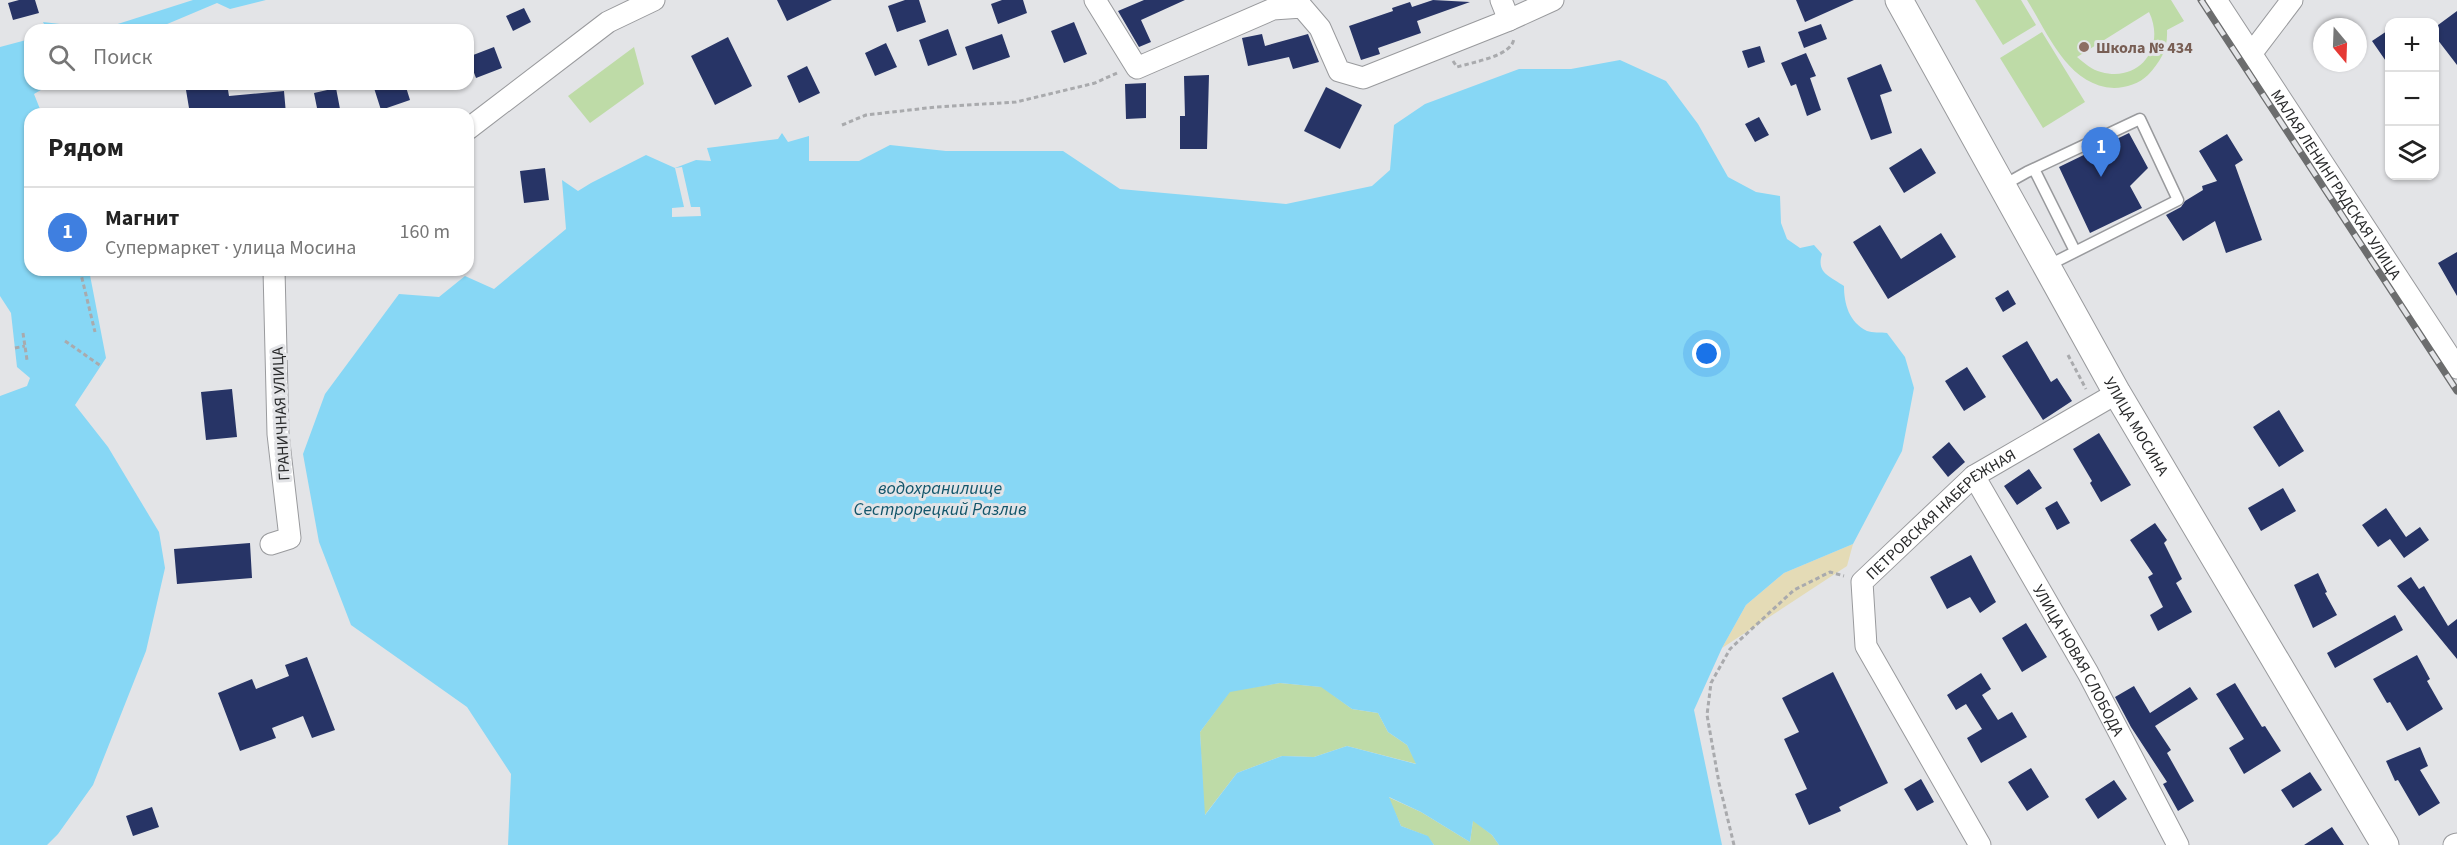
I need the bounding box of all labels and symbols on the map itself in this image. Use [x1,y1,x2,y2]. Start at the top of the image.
north arrow [2313,18,2367,72]
place label: Школа № 434 [2096,37,2193,59]
marker: Школа № 434 [2077,40,2091,54]
street label: МАЛАЯ ЛЕНИНГРАДСКАЯ УЛИЦА [2265,85,2406,284]
pin: 1 [2082,128,2120,177]
your location [1692,339,1721,368]
street label: ГРАНИЧНАЯ УЛИЦА [266,346,295,481]
street label: УЛИЦА МОСИНА [2098,373,2174,480]
street label: ПЕТРОВСКАЯ НАБЕРЕЖНАЯ [1861,444,2020,585]
water label: водохранилище Сестрорецкий Разлив [854,476,1026,522]
street label: УЛИЦА НОВАЯ СЛОБОДА [2027,581,2129,740]

